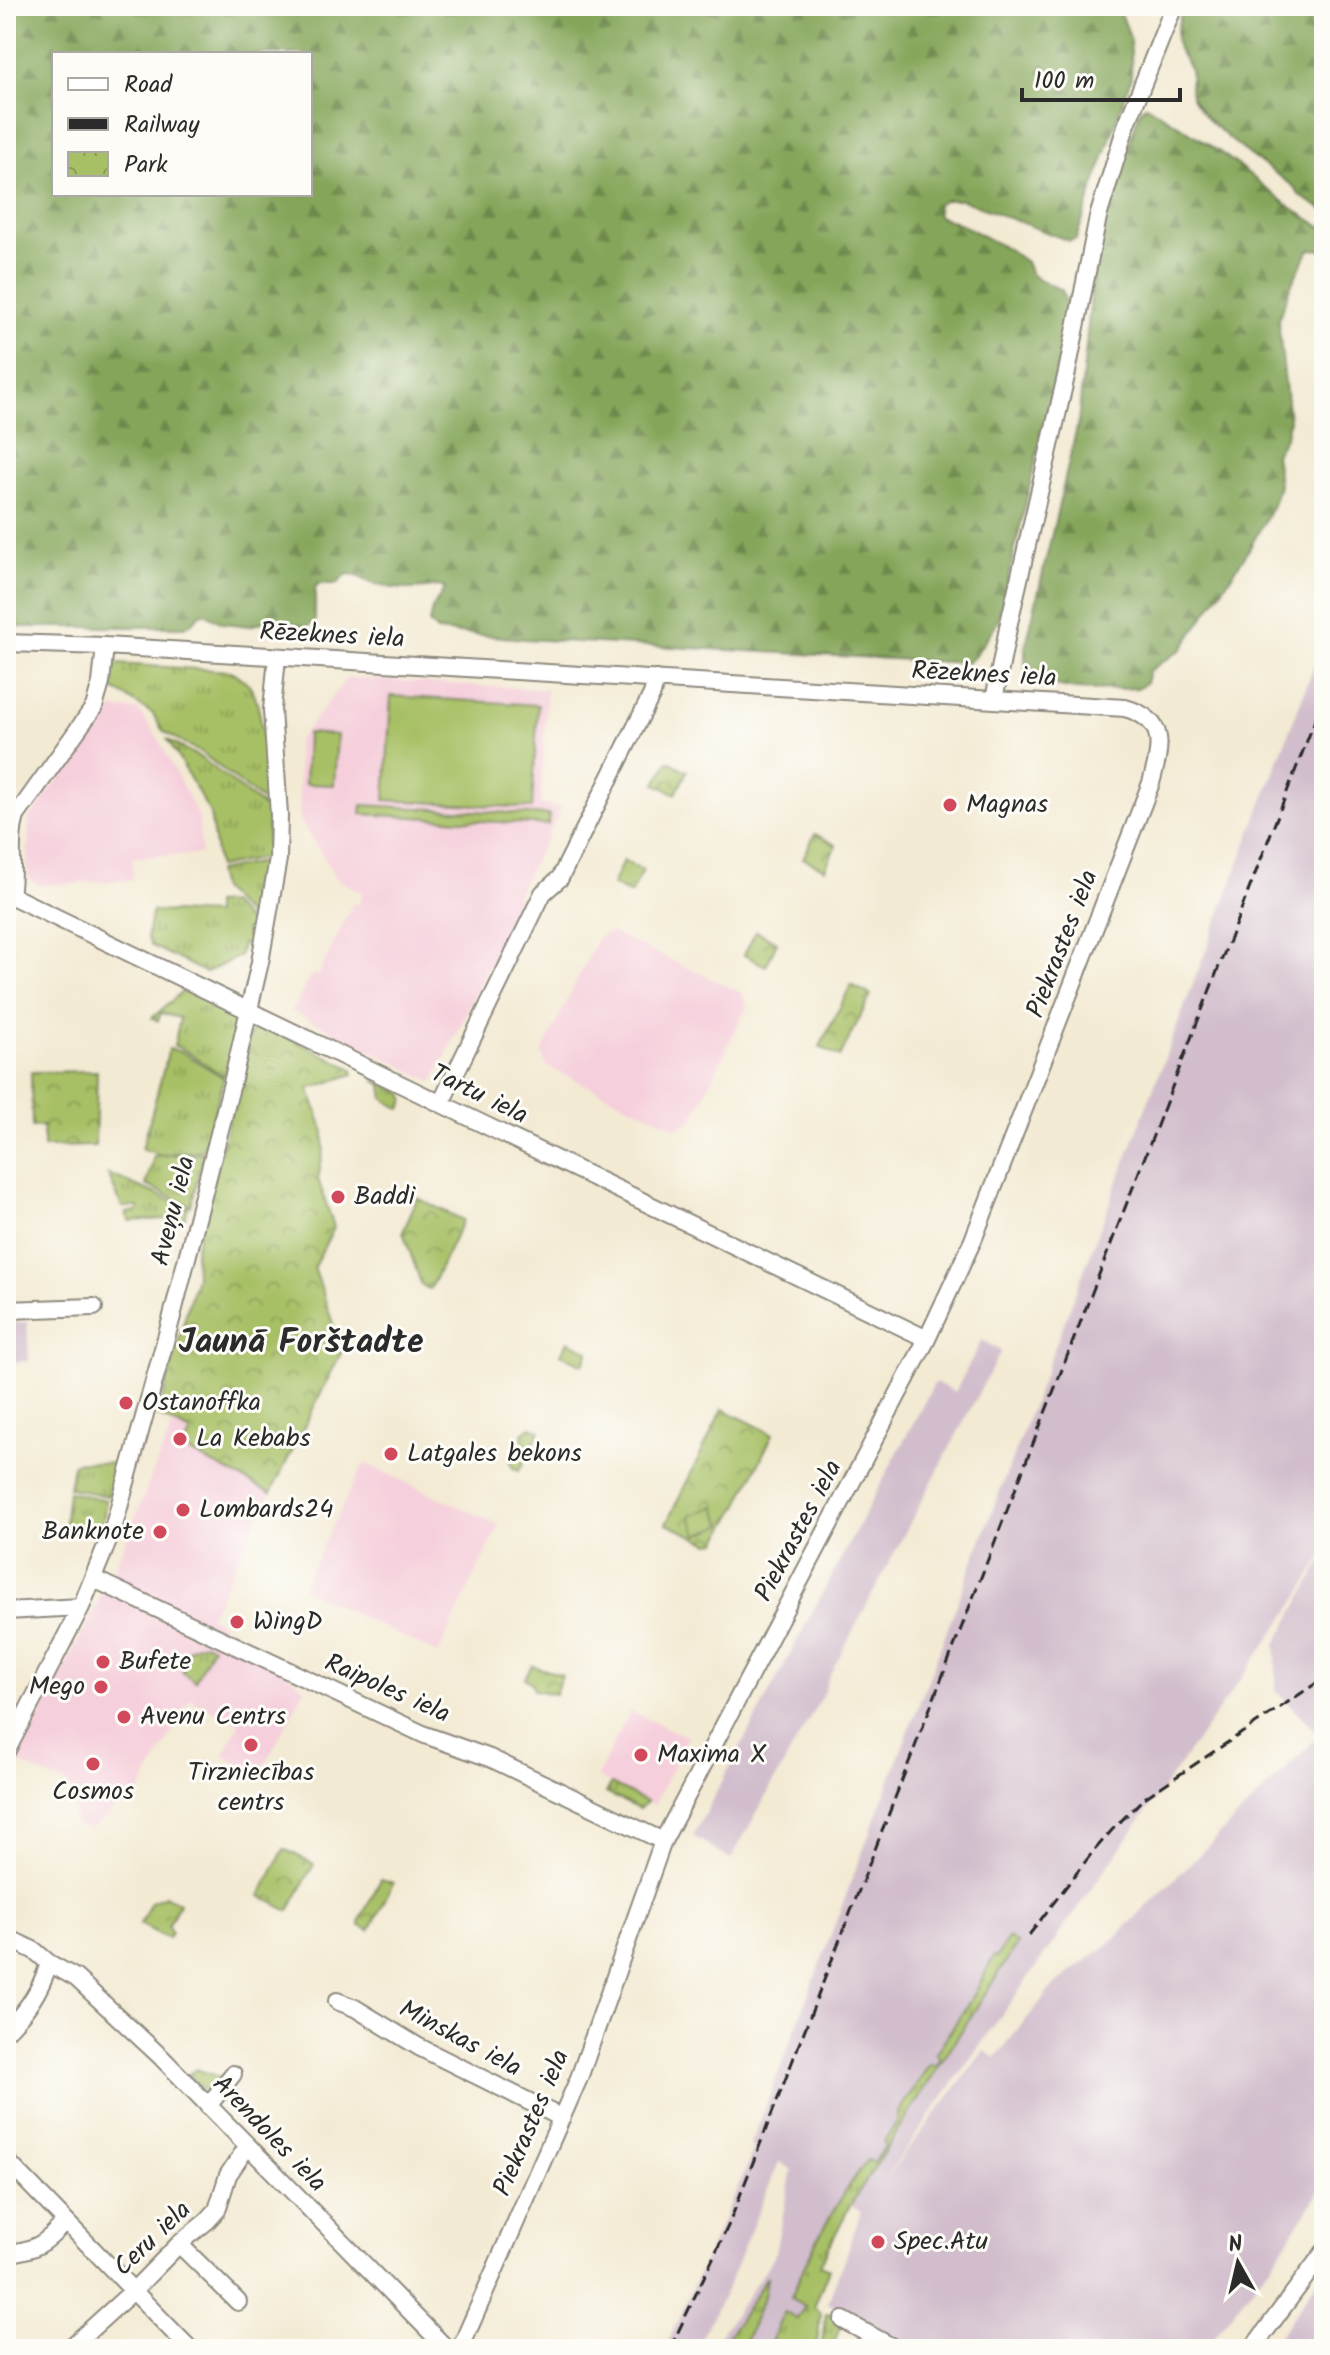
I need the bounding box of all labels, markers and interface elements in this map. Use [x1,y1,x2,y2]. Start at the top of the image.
legend [52,52,312,196]
scale bar [1022,52,1180,102]
text: 100 m [1034,62,1094,101]
text: Road [124,66,173,105]
text: Railway [124,106,200,145]
text: Park [124,146,168,185]
street label: Rēzeknes iela [258,611,406,661]
street label: Rēzeknes iela [910,650,1058,700]
place label: Magnas [966,784,1048,826]
marker: Magnas [941,796,959,814]
street label: Piekrastes iela [1015,864,1111,1024]
street label: Tartu iela [423,1053,535,1137]
street label: Aveņu iela [140,1152,208,1270]
place label: Baddi [354,1176,417,1218]
marker: Baddi [329,1188,347,1206]
district label: Jaunā Forštadte [179,1316,424,1370]
place label: Ostanoffka [142,1382,261,1424]
marker: Ostanoffka [117,1394,135,1412]
place label: La Kebabs [196,1418,310,1460]
marker: La Kebabs [171,1430,189,1448]
place label: Latgales bekons [407,1433,582,1475]
marker: Latgales bekons [382,1445,400,1463]
street label: Piekrastes iela [744,1452,854,1610]
place label: Lombards24 [199,1489,334,1531]
marker: Lombards24 [174,1501,192,1519]
place label: Banknote [42,1511,144,1553]
marker: Banknote [151,1523,169,1541]
place label: WingD [253,1601,323,1643]
marker: WingD [228,1613,246,1631]
place label: Bufete [119,1641,192,1683]
street label: Raipoles iela [317,1643,457,1735]
marker: Bufete [94,1653,112,1671]
place label: Mego [29,1666,85,1708]
marker: Mego [92,1678,110,1696]
place label: Avenu Centrs [140,1696,286,1738]
marker: Avenu Centrs [115,1708,133,1726]
place label: Maxima X [657,1734,767,1776]
marker: Tirzniecības centrs [242,1736,260,1754]
marker: Maxima X [632,1746,650,1764]
place label: Tirzniecības centrs [188,1752,314,1824]
marker: Cosmos [84,1755,102,1773]
place label: Cosmos [52,1771,134,1813]
street label: Minskas iela [391,1989,529,2089]
street label: Piekrastes iela [482,2043,582,2203]
street label: Arendoles iela [202,2065,336,2203]
street label: Ceru iela [104,2191,202,2287]
place label: Spec.Atu [894,2221,989,2263]
north arrow [1198,2223,1278,2303]
text: N [1226,2227,1245,2264]
marker: Spec.Atu [869,2233,887,2251]

